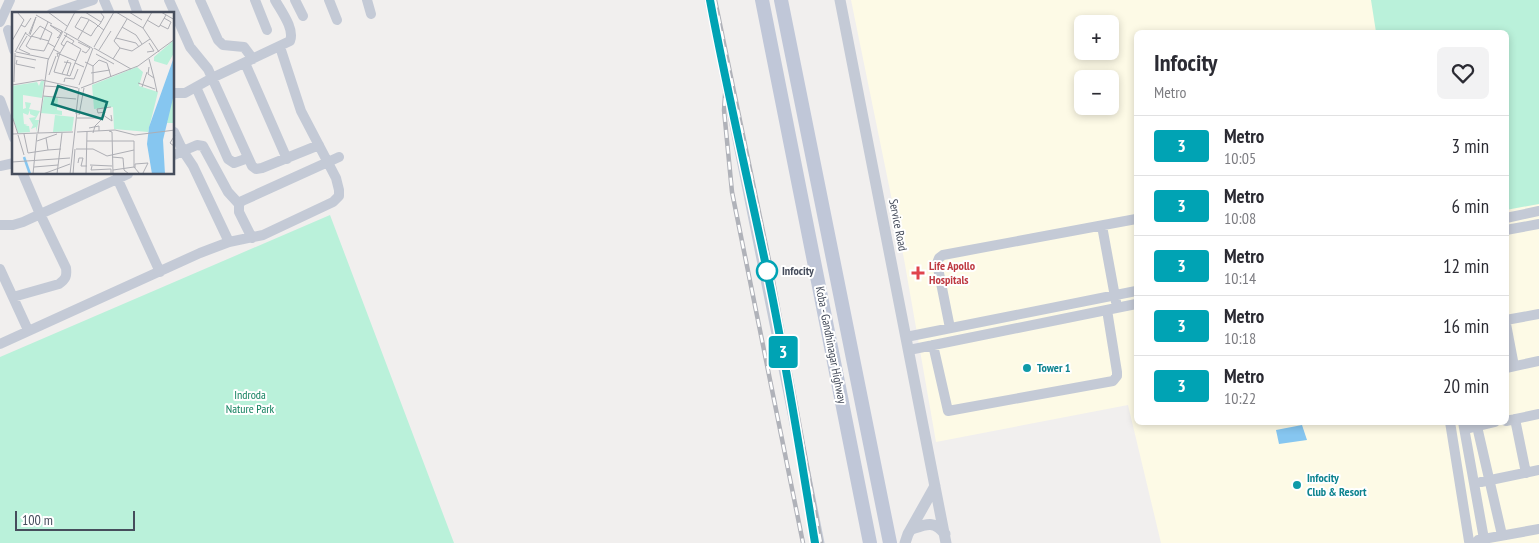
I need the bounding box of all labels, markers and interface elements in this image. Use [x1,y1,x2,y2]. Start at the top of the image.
inset map [12,12,175,175]
map controls [1074,15,1119,115]
button: + [1074,15,1119,60]
text: Infocity [1154,47,1217,78]
button: heart [1437,47,1489,99]
button: − [1074,70,1119,115]
text: Metro [1154,82,1187,102]
text: Metro [1224,124,1264,148]
text: 3 [1177,134,1186,157]
text: 3 min [1452,134,1489,158]
text: 10:05 [1224,148,1256,168]
text: Metro [1224,184,1264,208]
text: 3 [1177,194,1186,217]
text: 6 min [1452,194,1489,218]
street label: Service Road [886,198,911,252]
text: 10:08 [1224,208,1256,228]
text: Metro [1224,244,1264,268]
text: 3 [1177,254,1186,277]
text: 12 min [1443,254,1489,278]
place label: Life Apollo Hospitals [929,258,976,287]
marker: Infocity [756,260,778,282]
place label: Infocity [782,263,814,278]
marker: Life Apollo Hospitals [911,266,925,280]
text: 10:14 [1224,268,1256,288]
street label: Koba - Gandhinagar Highway [813,285,850,405]
text: Metro [1224,304,1264,328]
text: 3 [1177,314,1186,337]
text: 16 min [1443,314,1489,338]
text: 10:18 [1224,328,1256,348]
line badge: 3 [767,336,799,368]
text: 3 [779,340,787,363]
place label: Tower 1 [1037,360,1071,375]
marker: Tower 1 [1021,362,1033,374]
text: Metro [1224,364,1264,388]
text: 3 [1177,374,1186,397]
text: 20 min [1443,374,1489,398]
park label: Indroda Nature Park [226,387,275,416]
text: 10:22 [1224,388,1256,408]
place label: Infocity Club & Resort [1307,470,1367,499]
marker: Infocity Club & Resort [1291,479,1303,491]
scale bar [15,508,135,531]
text: 100 m [22,511,53,529]

